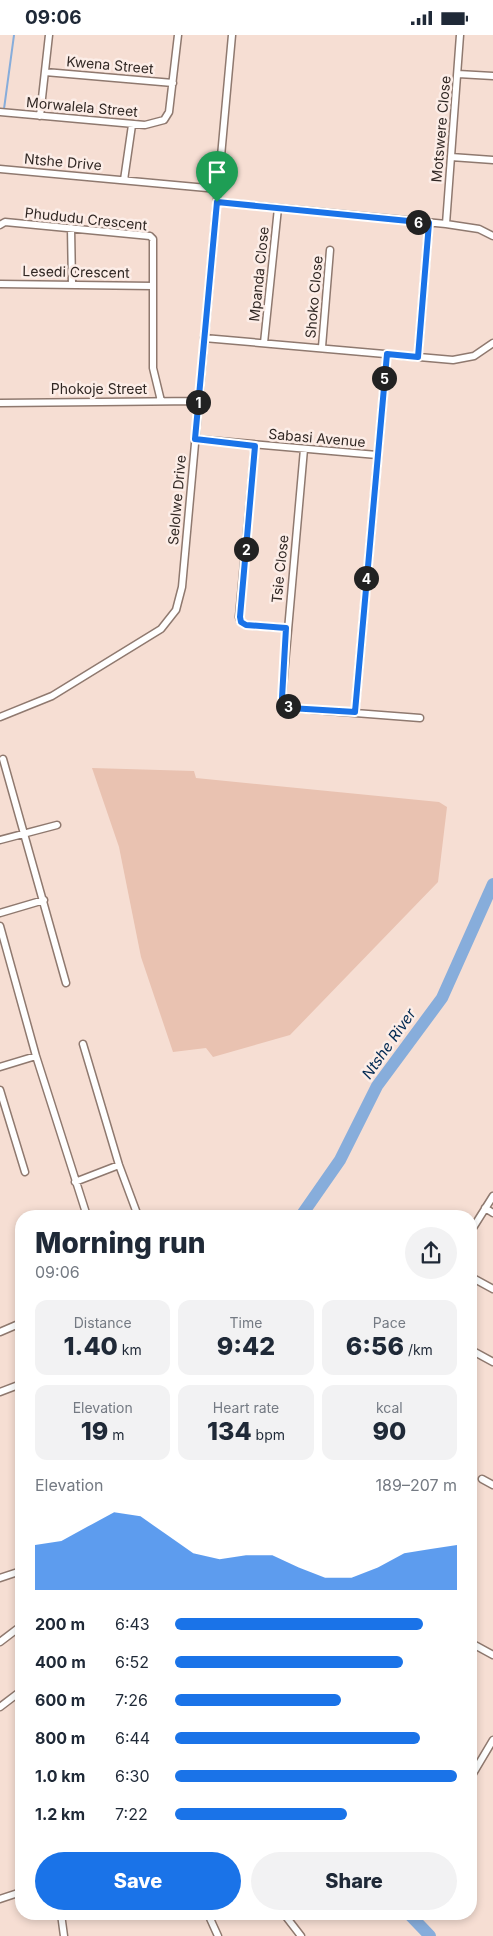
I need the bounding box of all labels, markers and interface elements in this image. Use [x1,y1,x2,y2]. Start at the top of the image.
text: 09:06 [25,6,82,29]
street label: Kwena Street [66,52,155,77]
street label: Motswere Close [427,75,454,183]
street label: Morwalela Street [26,93,139,120]
street label: Ntshe Drive [24,150,102,173]
pin [196,151,238,202]
icon: arrive [203,158,231,186]
street label: Phududu Crescent [24,204,149,233]
pin: 6 [406,209,430,235]
text: 6 [414,214,423,231]
street label: Mpanda Close [245,226,272,322]
street label: Shoko Close [301,255,326,339]
street label: Lesedi Crescent [22,262,130,281]
pin: 5 [372,365,396,391]
text: 5 [380,370,389,387]
street label: Phokoje Street [51,380,148,397]
pin: 1 [186,389,210,415]
text: 1 [195,394,202,411]
street label: Sabasi Avenue [268,425,366,450]
street label: Selolwe Drive [164,454,189,546]
street label: Tsie Close [267,534,292,604]
pin: 2 [234,537,258,561]
text: 2 [242,541,251,558]
pin: 4 [354,565,378,591]
text: 4 [362,570,371,587]
pin: 3 [276,693,300,719]
text: 3 [284,698,293,715]
water label: Ntshe River [357,1005,420,1083]
text: Morning run [35,1226,205,1260]
button: share [405,1227,457,1279]
text: 09:06 [35,1262,80,1282]
text: Distance [74,1314,132,1331]
text: Time [230,1314,262,1331]
text: Pace [373,1314,406,1331]
text: 1.40 [64,1331,118,1361]
text: 9:42 [217,1331,275,1361]
text: 6:56 [346,1331,404,1361]
text: km [118,1341,142,1358]
text: /km [404,1341,433,1358]
text: Elevation [73,1399,133,1416]
text: Heart rate [213,1399,279,1416]
text: kcal [376,1399,403,1416]
text: 19 [81,1416,108,1446]
text: 134 [207,1416,252,1446]
text: 90 [372,1416,406,1446]
text: m [108,1426,125,1443]
text: bpm [252,1426,285,1443]
text: Elevation [35,1475,104,1495]
text: 189–207 m [376,1475,457,1495]
text: 200 m [35,1614,85,1634]
text: 6:43 [115,1614,150,1634]
text: 400 m [35,1652,86,1672]
text: 6:52 [115,1652,149,1672]
text: 600 m [35,1690,85,1710]
text: 7:26 [115,1690,148,1710]
text: 800 m [35,1728,85,1748]
text: 6:44 [115,1728,150,1748]
text: 1.0 km [35,1766,85,1786]
text: 6:30 [115,1766,150,1786]
text: 1.2 km [35,1804,85,1824]
text: 7:22 [115,1804,148,1824]
button: Save [35,1852,241,1910]
button: Share [251,1852,457,1910]

